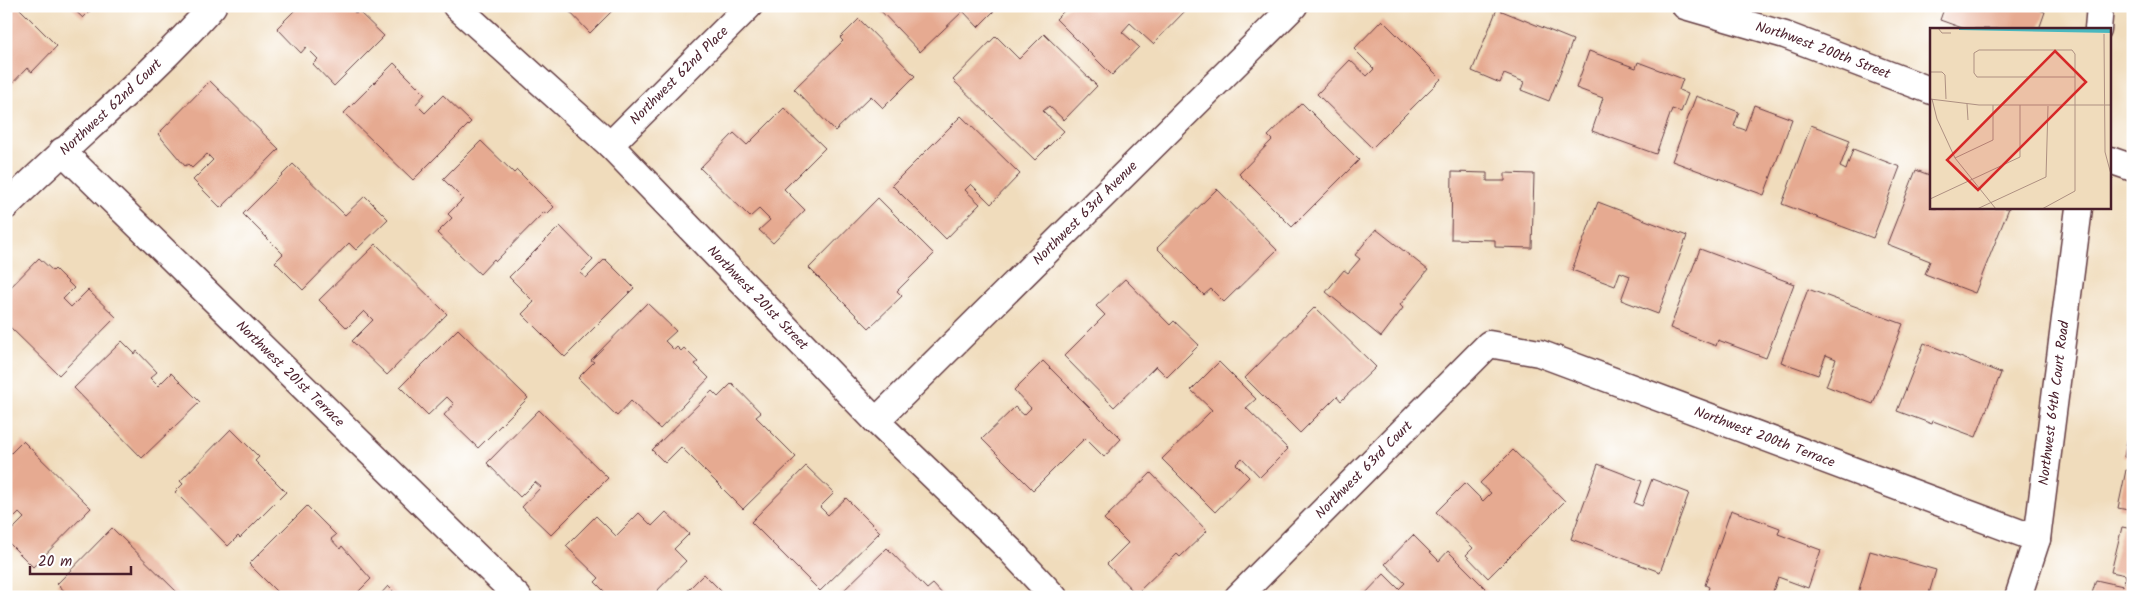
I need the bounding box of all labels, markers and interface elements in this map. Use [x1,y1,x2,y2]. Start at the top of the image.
street label: Northwest 200th Street [1753,16,1894,85]
street label: Northwest 62nd Place [625,21,734,130]
inset map [1930,28,2112,209]
street label: Northwest 62nd Court [55,53,168,161]
street label: Northwest 63rd Avenue [1028,155,1143,270]
street label: Northwest 201st Street [702,241,814,356]
street label: Northwest 201st Terrace [231,316,350,433]
street label: Northwest 64th Court Road [2033,319,2076,487]
street label: Northwest 200th Terrace [1691,401,1839,474]
street label: Northwest 63rd Court [1310,415,1418,524]
scale bar [30,543,131,575]
text: 20 m [38,550,72,574]

